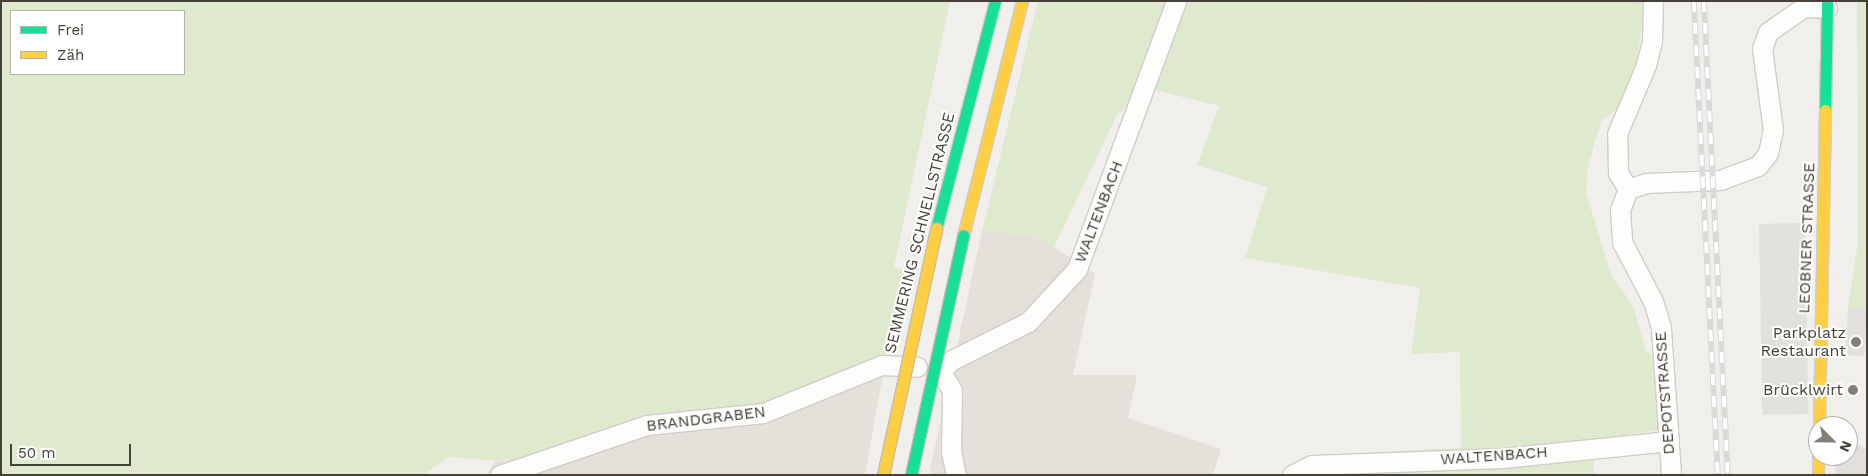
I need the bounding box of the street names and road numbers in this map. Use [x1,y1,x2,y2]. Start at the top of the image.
street label: SEMMERING SCHNELLSTRASSE [881,111,959,355]
street label: WALTENBACH [1071,158,1127,266]
street label: LEOBNER STRASSE [1795,162,1819,314]
street label: DEPOTSTRASSE [1651,331,1679,455]
street label: BRANDGRABEN [645,402,767,436]
street label: WALTENBACH [1440,443,1548,469]

